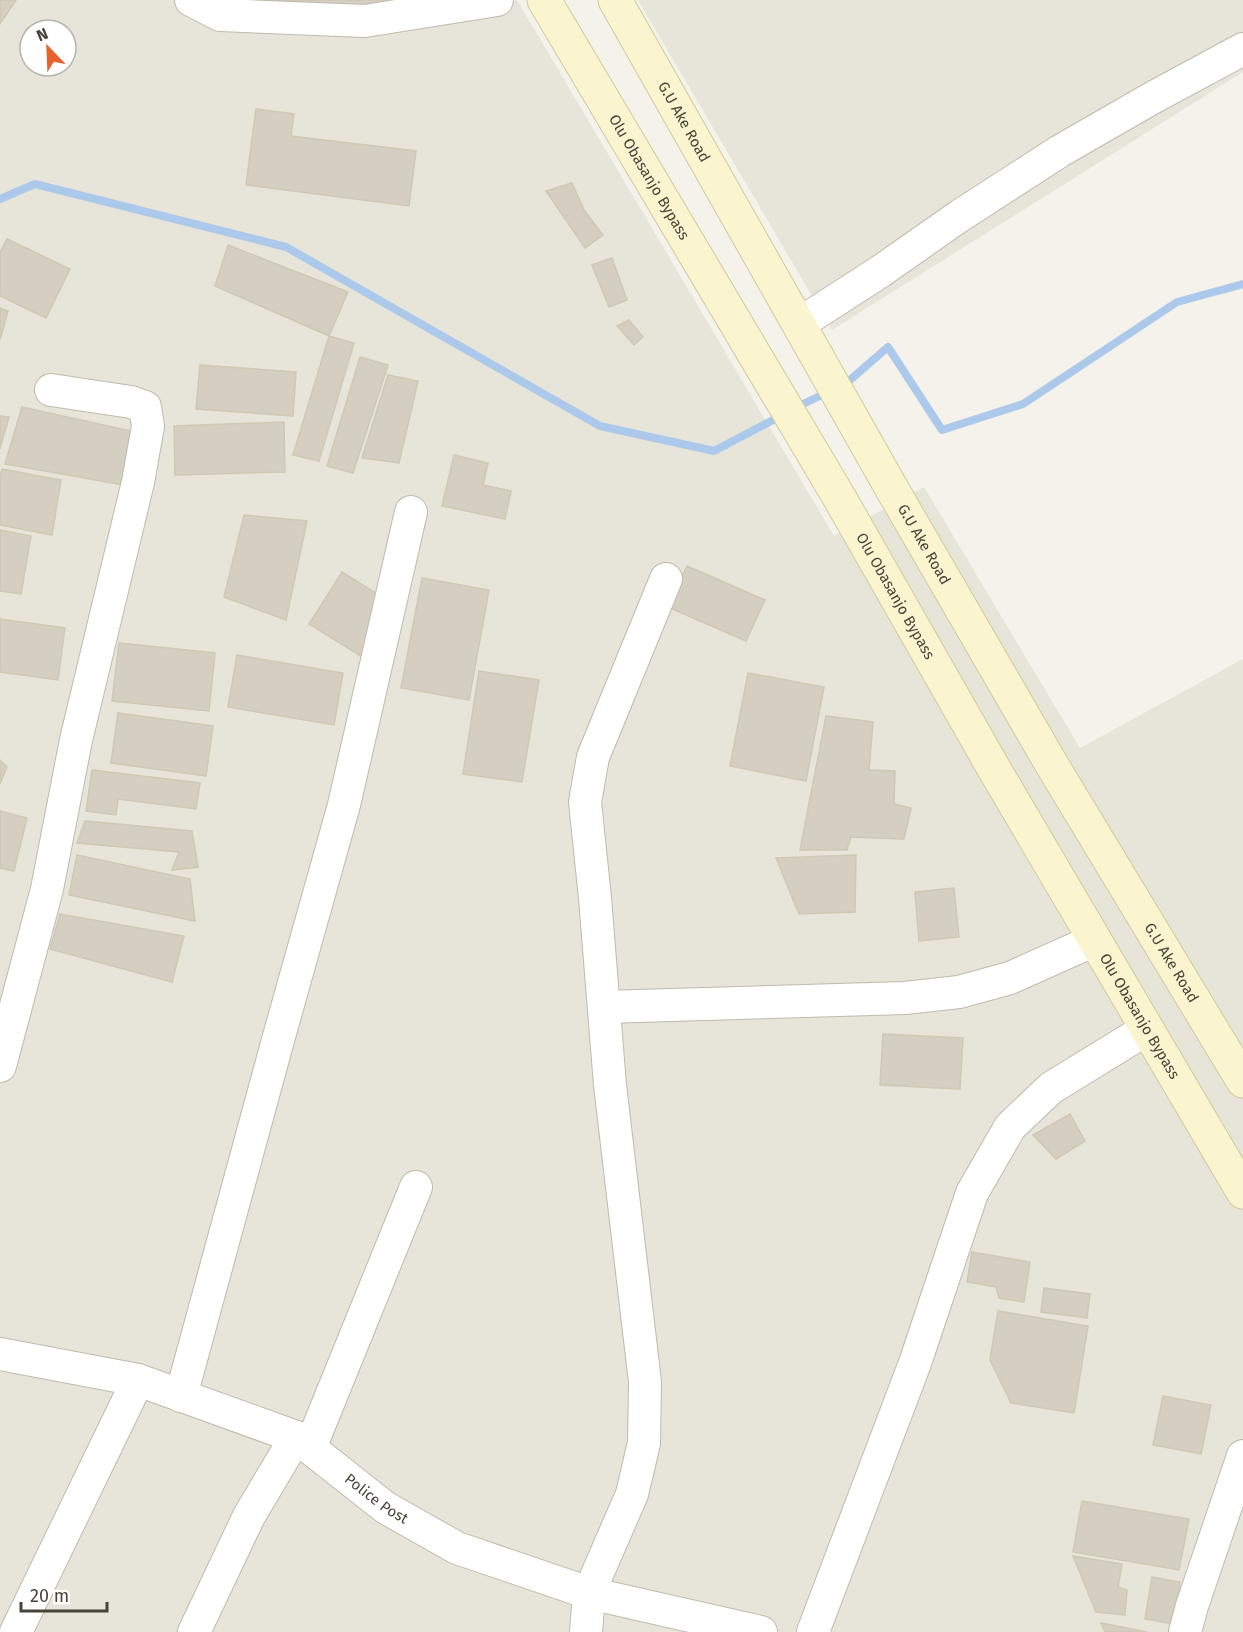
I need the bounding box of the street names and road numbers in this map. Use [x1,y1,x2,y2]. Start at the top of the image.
street label: G.U Ake Road [654,78,714,165]
street label: Olu Obasanjo Bypass [605,111,693,243]
street label: G.U Ake Road [894,501,954,588]
street label: Olu Obasanjo Bypass [852,530,939,662]
street label: G.U Ake Road [1141,920,1202,1006]
street label: Olu Obasanjo Bypass [1096,950,1184,1082]
street label: Police Post [341,1470,412,1528]

